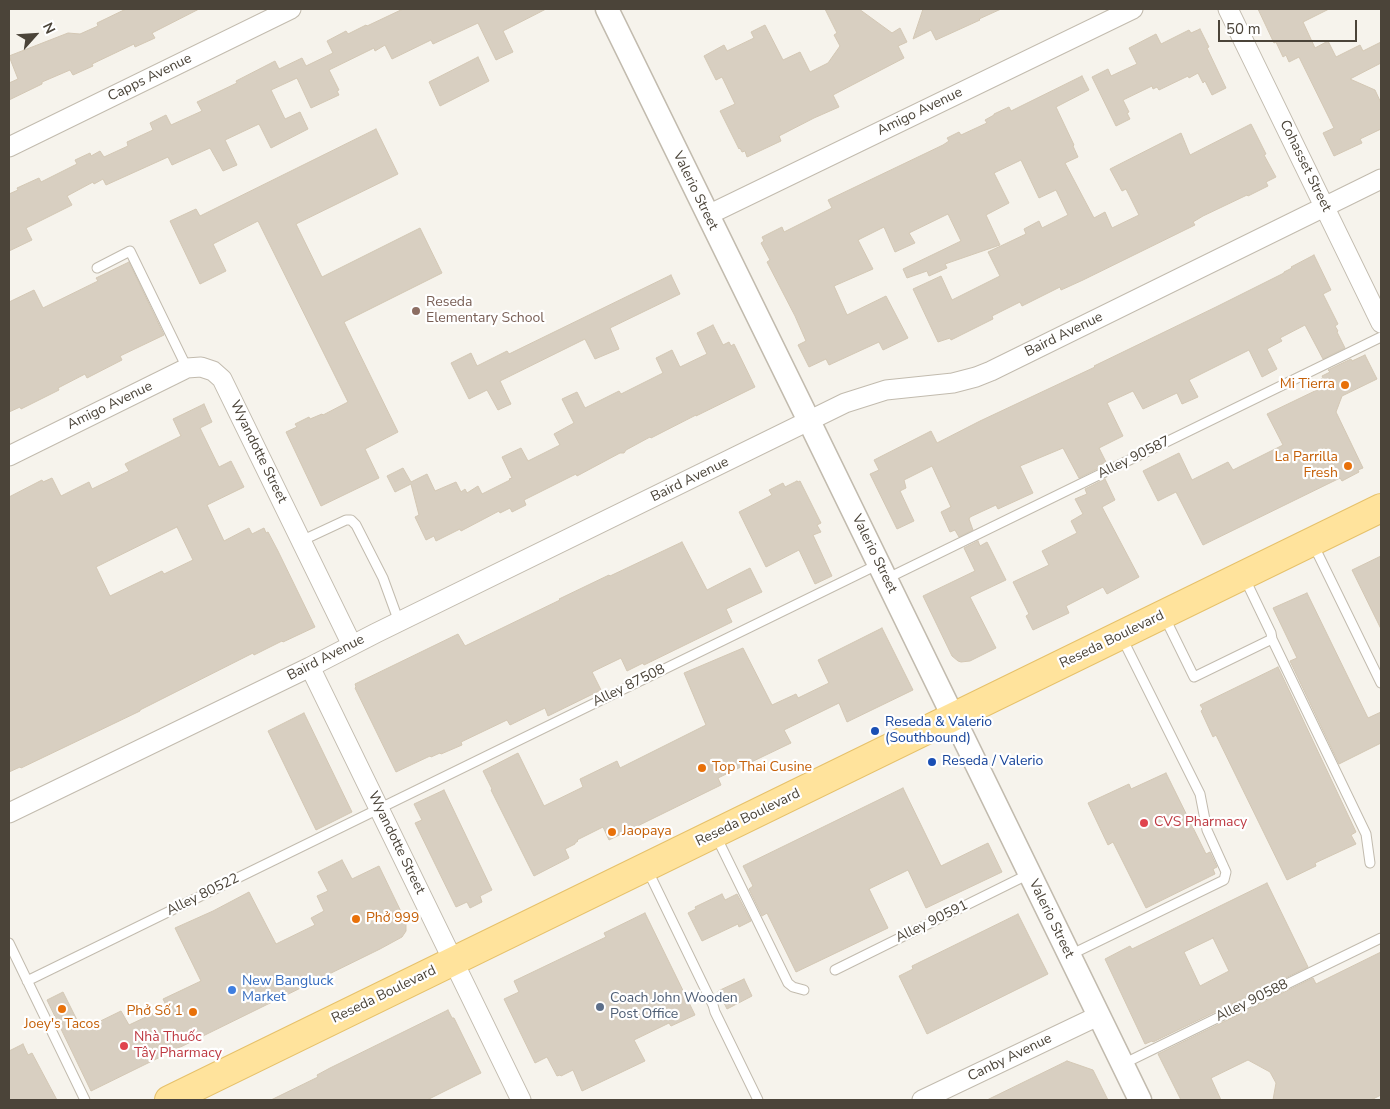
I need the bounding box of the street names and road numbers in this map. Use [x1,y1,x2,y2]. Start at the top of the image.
street label: Capps Avenue [105,51,195,105]
street label: Amigo Avenue [875,84,965,140]
street label: Cohasset Street [1276,118,1334,214]
street label: Valerio Street [669,149,721,233]
street label: Baird Avenue [1022,309,1106,361]
street label: Amigo Avenue [65,378,155,434]
street label: Wyandotte Street [226,398,290,506]
street label: Alley 90587 [1095,433,1173,483]
street label: Baird Avenue [648,454,732,506]
street label: Valerio Street [848,512,900,596]
street label: Reseda Boulevard [1057,607,1167,673]
street label: Baird Avenue [285,631,367,685]
street label: Alley 87508 [590,661,668,711]
street label: Reseda Boulevard [693,785,803,851]
street label: Wyandotte Street [364,789,428,897]
street label: Alley 80522 [164,870,242,920]
street label: Valerio Street [1025,877,1077,961]
street label: Alley 90591 [893,897,971,947]
street label: Reseda Boulevard [329,962,439,1028]
street label: Alley 90588 [1213,976,1291,1026]
street label: Canby Avenue [965,1030,1055,1086]

